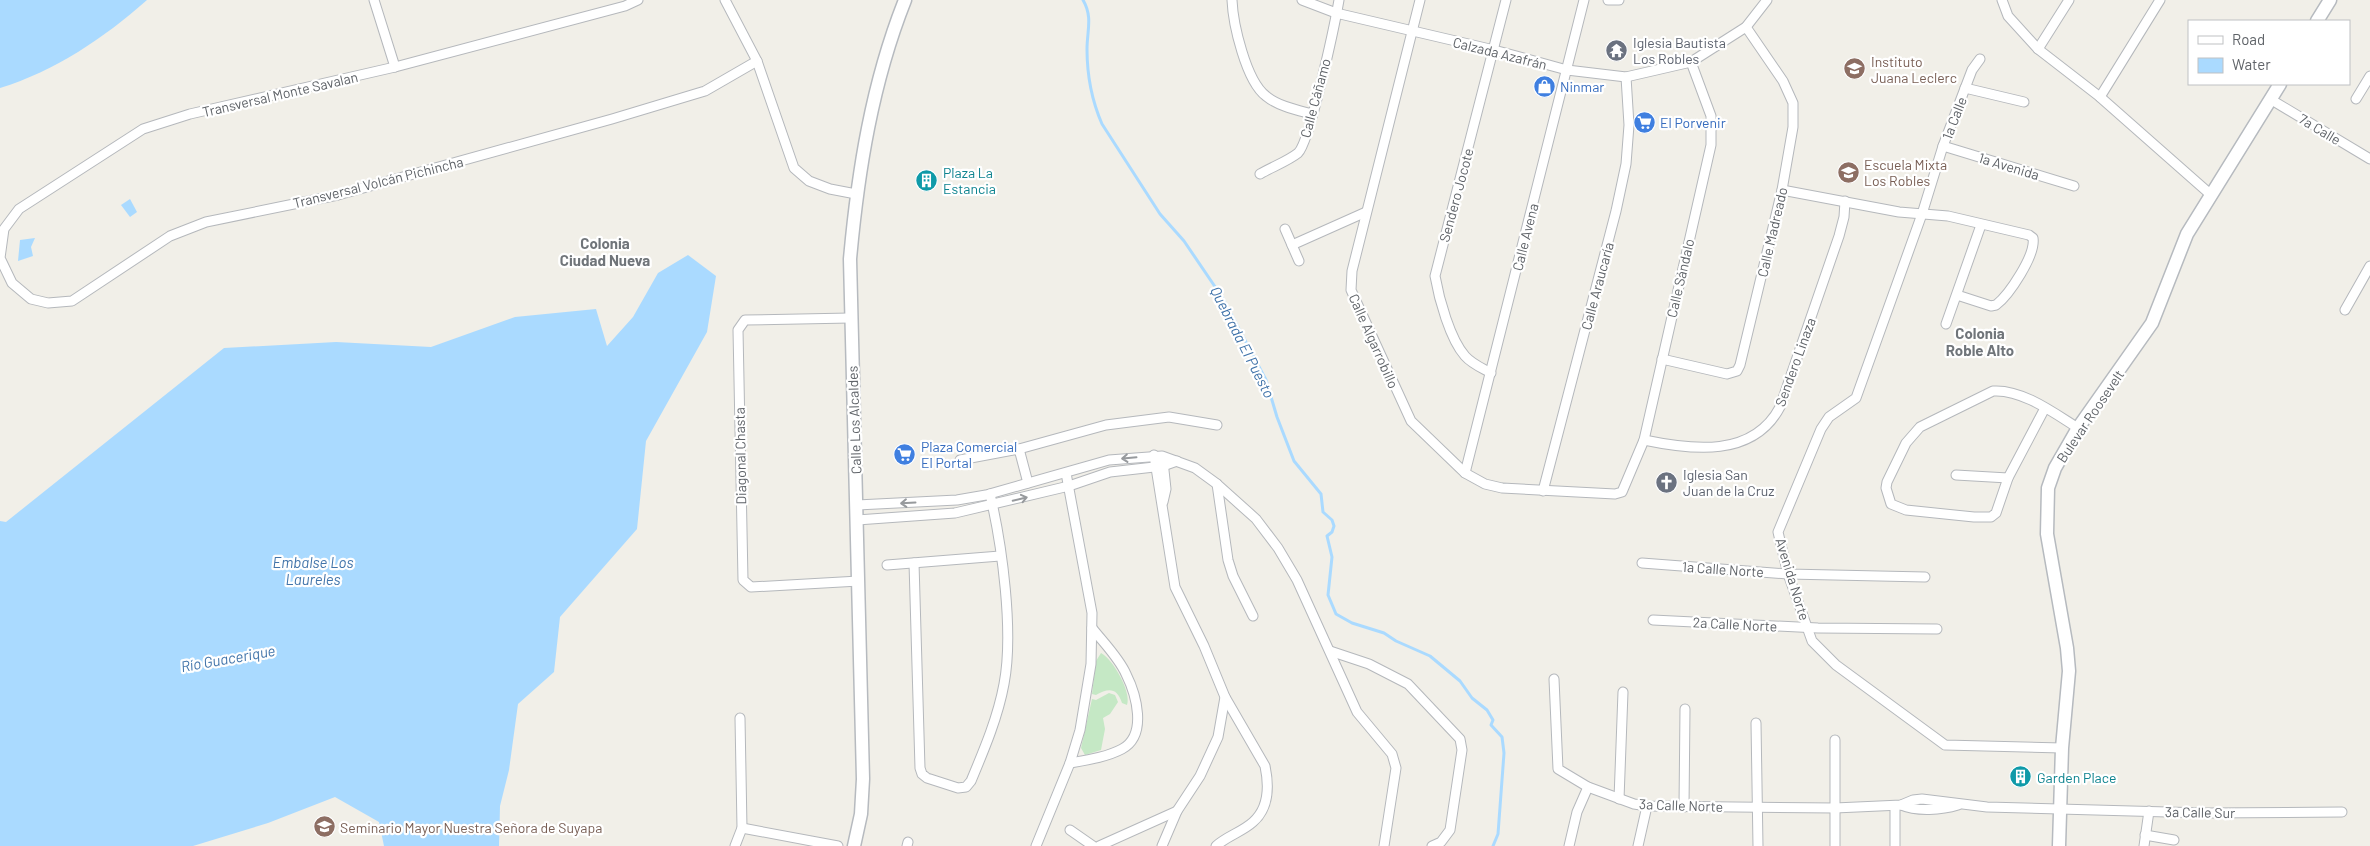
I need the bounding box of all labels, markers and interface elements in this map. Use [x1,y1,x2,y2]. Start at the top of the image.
legend [2188,20,2350,85]
text: Road [2232,30,2265,48]
street label: Calzada Azafrán [1451,33,1549,73]
place label: Iglesia Bautista Los Robles [1633,34,1726,67]
temple icon: Iglesia Bautista Los Robles [1605,38,1629,62]
place label: Instituto Juana Leclerc [1871,53,1957,86]
text: Water [2232,55,2271,73]
street label: Calle Cáñamo [1296,56,1334,140]
school or university icon: Instituto Juana Leclerc [1843,57,1867,81]
street label: Transversal Monte Savalan [201,68,359,120]
shop icon: Ninmar [1532,74,1556,98]
place label: Ninmar [1560,78,1604,95]
street label: 1a Calle [1938,94,1970,142]
supermarket icon: El Porvenir [1632,110,1656,134]
street label: 7a Calle [2296,110,2344,148]
place label: El Porvenir [1660,114,1726,131]
street label: Sendero Jocote [1435,146,1477,244]
street label: 1a Avenida [1977,149,2041,183]
street label: Transversal Volcán Pichincha [291,153,465,211]
place label: Escuela Mixta Los Robles [1864,156,1947,189]
school or university icon: Escuela Mixta Los Robles [1836,160,1860,184]
place label: Plaza La Estancia [943,164,996,197]
building icon: Plaza La Estancia [915,168,939,192]
street label: Calle Madreado [1753,185,1791,279]
street label: Calle Avena [1508,201,1542,273]
district label: Colonia Ciudad Nueva [560,234,650,269]
street label: Calle Sándalo [1663,237,1697,319]
street label: Calle Araucaría [1577,240,1617,332]
water label: Quebrada El Puesto [1207,283,1279,401]
street label: Calle Algarrobillo [1346,291,1402,391]
street label: Sendero Linaza [1771,315,1819,409]
district label: Colonia Roble Alto [1946,324,2014,359]
street label: Calle Los Alcaldes [844,365,864,474]
street label: Bulevar Roosevelt [2053,366,2127,466]
street label: Diagonal Chasta [731,407,749,505]
place label: Plaza Comercial El Portal [921,438,1017,471]
supermarket icon: Plaza Comercial El Portal [893,442,917,466]
one-way arrow [1121,453,1137,463]
place label: Iglesia San Juan de la Cruz [1683,466,1775,499]
church icon: Iglesia San Juan de la Cruz [1655,470,1679,494]
one-way arrow [1012,493,1028,503]
one-way arrow [900,498,916,507]
street label: Avenida Norte [1772,536,1814,622]
water label: Embalse Los Laureles [273,553,353,588]
street label: 1a Calle Norte [1682,558,1764,580]
street label: 2a Calle Norte [1692,613,1778,635]
water label: Río Guacerique [179,641,277,675]
building icon: Garden Place [2009,765,2033,789]
place label: Garden Place [2037,769,2116,786]
street label: 3a Calle Norte [1639,795,1723,815]
street label: 3a Calle Sur [2165,803,2235,821]
school or university icon: Seminario Mayor Nuestra Señora de Suyapa [312,815,336,839]
place label: Seminario Mayor Nuestra Señora de Suyapa [340,819,602,836]

